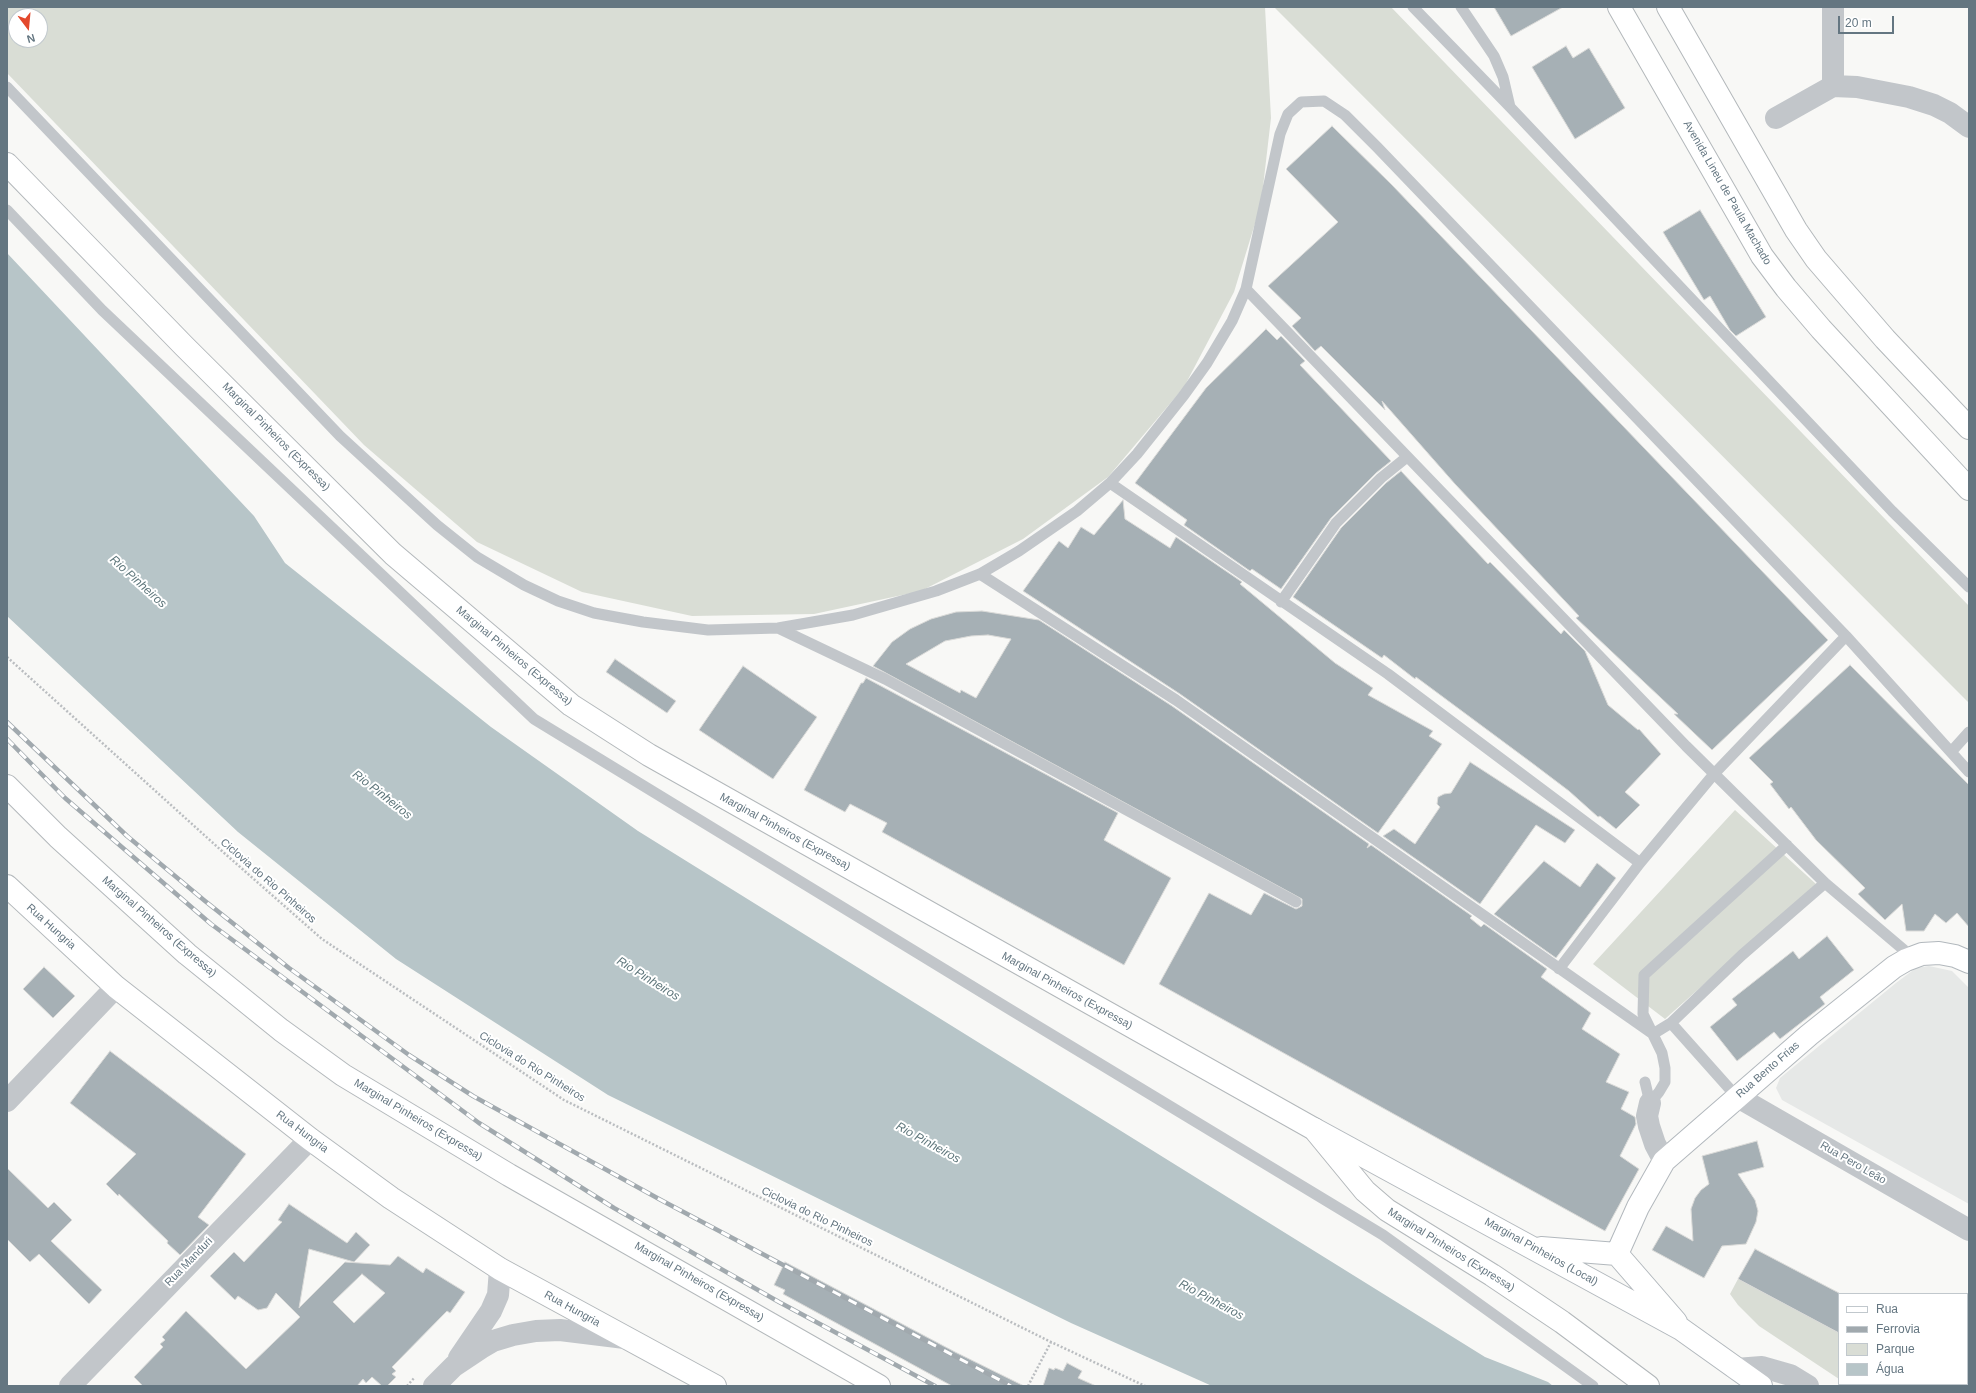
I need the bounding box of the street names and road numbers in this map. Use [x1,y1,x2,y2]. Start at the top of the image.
street label: Avenida Lineu de Paula Machado [1680,119,1774,267]
street label: Marginal Pinheiros (Expressa) [219,380,333,494]
street label: Marginal Pinheiros (Expressa) [453,604,575,708]
street label: Marginal Pinheiros (Expressa) [717,791,853,873]
street label: Ciclovia do Rio Pinheiros [218,836,318,926]
street label: Marginal Pinheiros (Expressa) [99,874,219,980]
street label: Rua Hungria [24,901,78,953]
street label: Marginal Pinheiros (Expressa) [999,950,1135,1032]
street label: Ciclovia do Rio Pinheiros [477,1029,587,1105]
street label: Rua Bento Frias [1734,1039,1802,1101]
street label: Marginal Pinheiros (Expressa) [351,1076,485,1164]
street label: Rua Hungria [273,1108,331,1156]
street label: Rua Pero Leão [1818,1139,1888,1187]
street label: Ciclovia do Rio Pinheiros [759,1184,875,1250]
street label: Marginal Pinheiros (Expressa) [1385,1205,1517,1295]
street label: Marginal Pinheiros (Local) [1482,1215,1600,1289]
street label: Rua Manduri [162,1235,216,1289]
street label: Marginal Pinheiros (Expressa) [632,1239,766,1325]
street label: Rua Hungria [542,1288,602,1330]

